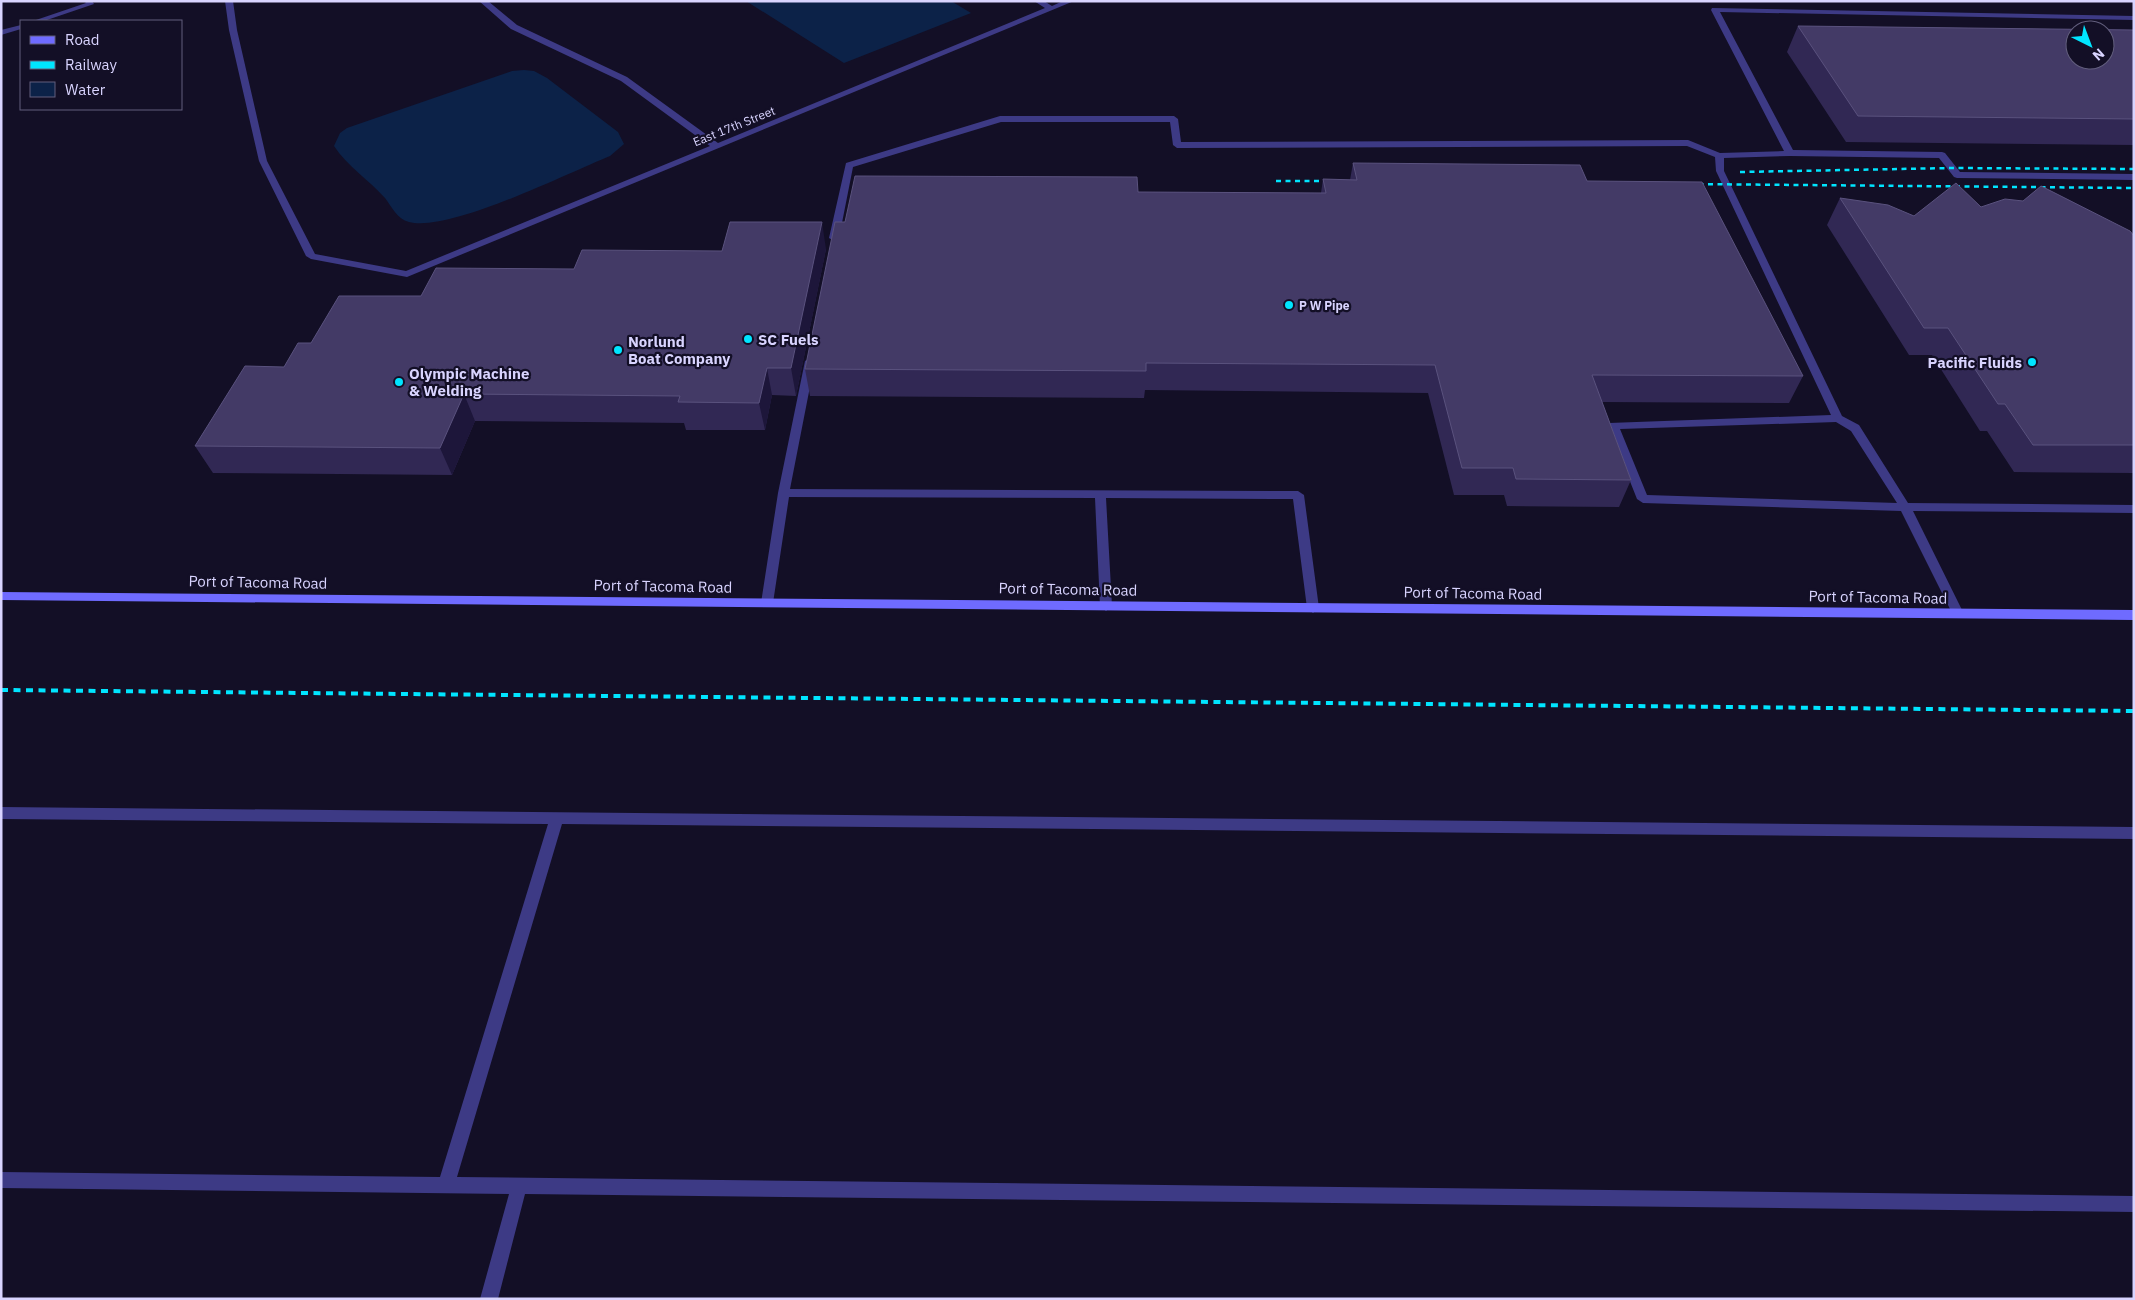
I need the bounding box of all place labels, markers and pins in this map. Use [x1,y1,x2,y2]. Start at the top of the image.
place label: P W Pipe [1299,298,1350,313]
marker: P W Pipe [1283,299,1295,311]
place label: SC Fuels [758,330,819,349]
place label: Norlund Boat Company [628,332,730,368]
marker: SC Fuels [742,333,754,345]
marker: Norlund Boat Company [612,344,624,356]
place label: Pacific Fluids [1928,353,2022,372]
marker: Pacific Fluids [2026,356,2038,368]
place label: Olympic Machine & Welding [409,364,529,400]
marker: Olympic Machine & Welding [393,376,405,388]

